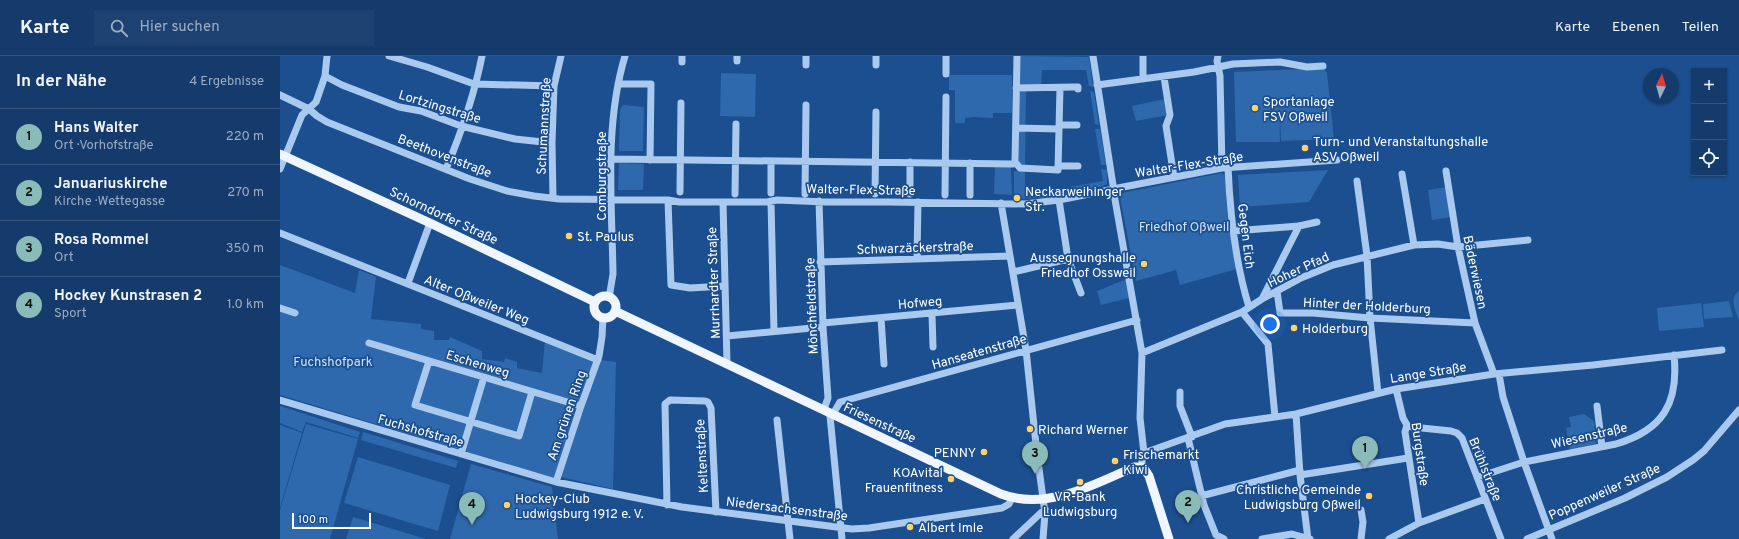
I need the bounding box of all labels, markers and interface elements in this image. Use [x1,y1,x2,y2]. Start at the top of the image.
search box [94,10,374,46]
text: Karte [20,16,70,40]
icon: search [108,17,130,39]
text: Hier suchen [140,18,220,37]
text: Karte [1555,19,1590,36]
text: Ebenen [1612,19,1660,36]
text: Teilen [1682,19,1719,36]
north arrow [1643,68,1679,104]
map controls [1691,68,1727,176]
button: + [1691,68,1727,104]
text: In der Nähe [16,71,107,93]
text: 4 Ergebnisse [189,74,264,90]
street label: Schumannstraße [534,77,556,175]
street label: Lortzingstraße [396,88,483,128]
place label: Sportanlage FSV Oßweil [1263,95,1335,126]
marker: Sportanlage FSV Oßweil [1250,103,1260,113]
button: − [1691,104,1727,140]
text: Hans Walter [54,119,139,138]
text: 1 [26,129,32,145]
text: 220 m [226,129,264,145]
street label: Comburgstraße [595,131,611,221]
street label: Beethovenstraße [395,132,494,182]
place label: Turn- und Veranstaltungshalle ASV Oßweil [1313,135,1488,166]
text: Ort · Vorhofstraße [54,138,154,154]
button: locate [1691,140,1727,176]
marker: Turn- und Veranstaltungshalle ASV Oßweil [1300,143,1310,153]
street label: Walter-Flex-Straße [1134,150,1244,182]
text: Januariuskirche [54,175,168,194]
street label: Walter-Flex-Straße [806,182,916,200]
text: 2 [25,185,33,201]
text: 270 m [227,185,264,201]
street label: Schorndorfer Straße [386,185,500,249]
place label: Neckarweihinger Str. [1025,185,1124,216]
marker: Neckarweihinger Str. [1012,193,1022,203]
text: Kirche · Wettegasse [54,194,165,210]
street label: Gegen Eich [1233,203,1257,270]
park label: Friedhof Oßweil [1139,220,1229,236]
street label: Murrhardter Straße [705,227,725,339]
place label: St. Paulus [577,230,634,246]
text: Rosa Rommel [54,231,149,250]
marker: St. Paulus [564,231,574,241]
street label: Bäderwiesen [1458,234,1490,311]
street label: Schwarzäckerstraße [856,239,974,259]
text: 3 [25,241,33,257]
text: 350 m [226,241,264,257]
text: Ort [54,250,74,266]
street label: Hoher Pfad [1266,250,1332,292]
place label: Aussegnungshalle Friedhof Ossweil [1030,251,1136,282]
street label: Mönchfeldstraße [803,257,823,355]
marker: Aussegnungshalle Friedhof Ossweil [1139,259,1149,269]
street label: Alter Oßweiler Weg [421,272,531,329]
text: Hockey Kunstrasen 2 [54,287,202,306]
street label: Hofweg [897,294,943,314]
street label: Hinter der Holderburg [1303,296,1431,318]
text: 4 [25,297,33,313]
text: 1.0 km [227,297,264,313]
text: Sport [54,306,87,322]
your location [1260,314,1280,334]
place label: Holderburg [1302,322,1368,338]
marker: Holderburg [1289,323,1299,333]
street label: Hanseatenstraße [930,332,1029,374]
street label: Eschenweg [444,348,511,382]
park label: Fuchshofpark [293,355,373,371]
street label: Lange Straße [1389,360,1468,388]
street label: Am grünen Ring [545,368,591,463]
street label: Friesenstraße [840,400,918,448]
street label: Fuchshofstraße [376,412,465,452]
street label: Keltenstraße [693,418,713,493]
street label: Wiesenstraße [1550,420,1629,453]
street label: Burgstraße [1407,421,1431,487]
place label: Richard Werner [1038,423,1128,439]
marker: Richard Werner [1025,424,1035,434]
street label: Brühlstraße [1464,435,1504,504]
pin: 1 [1352,436,1378,469]
pin: 3 [1022,441,1048,474]
place label: PENNY [934,446,976,462]
marker: PENNY [979,447,989,457]
place label: Frischemarkt Kiwi [1123,448,1200,479]
marker: Frischemarkt Kiwi [1110,456,1120,466]
street label: Poppenweiler Straße [1547,461,1663,525]
place label: KOAvital Frauenfitness [865,466,943,497]
marker: KOAvital Frauenfitness [946,474,956,484]
marker: VR-Bank Ludwigsburg [1075,477,1085,487]
place label: Christliche Gemeinde Ludwigsburg Oßweil [1236,483,1361,514]
place label: VR-Bank Ludwigsburg [1043,490,1117,521]
pin: 2 [1175,490,1201,523]
marker: Christliche Gemeinde Ludwigsburg Oßweil [1364,491,1374,501]
pin: 4 [459,492,485,525]
place label: Hockey-Club Ludwigsburg 1912 e. V. [515,492,644,523]
street label: Niedersachsenstraße [725,495,849,525]
marker: Hockey-Club Ludwigsburg 1912 e. V. [502,500,512,510]
scale bar [292,511,371,530]
text: 100 m [298,513,328,527]
place label: Albert Imle [918,521,983,537]
marker: Albert Imle [905,522,915,532]

